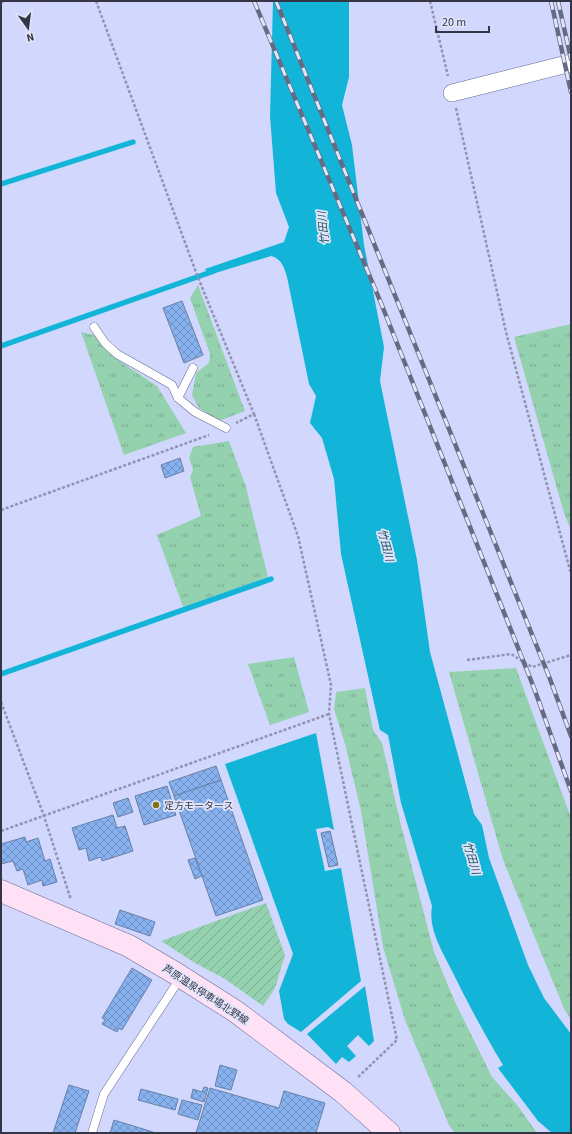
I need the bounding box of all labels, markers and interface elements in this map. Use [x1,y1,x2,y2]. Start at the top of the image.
north arrow [8,8,48,48]
scale bar [436,8,489,34]
text: 20 m [442,14,466,31]
text: N [25,29,36,45]
water label: 竹田川 [314,210,333,245]
water label: 竹田川 [374,527,397,564]
place label: 定方モータース [164,799,234,813]
marker: 定方モータース [151,800,161,810]
water label: 竹田川 [460,840,484,877]
street label: 芦原温泉停車場北野線 [160,962,251,1028]

